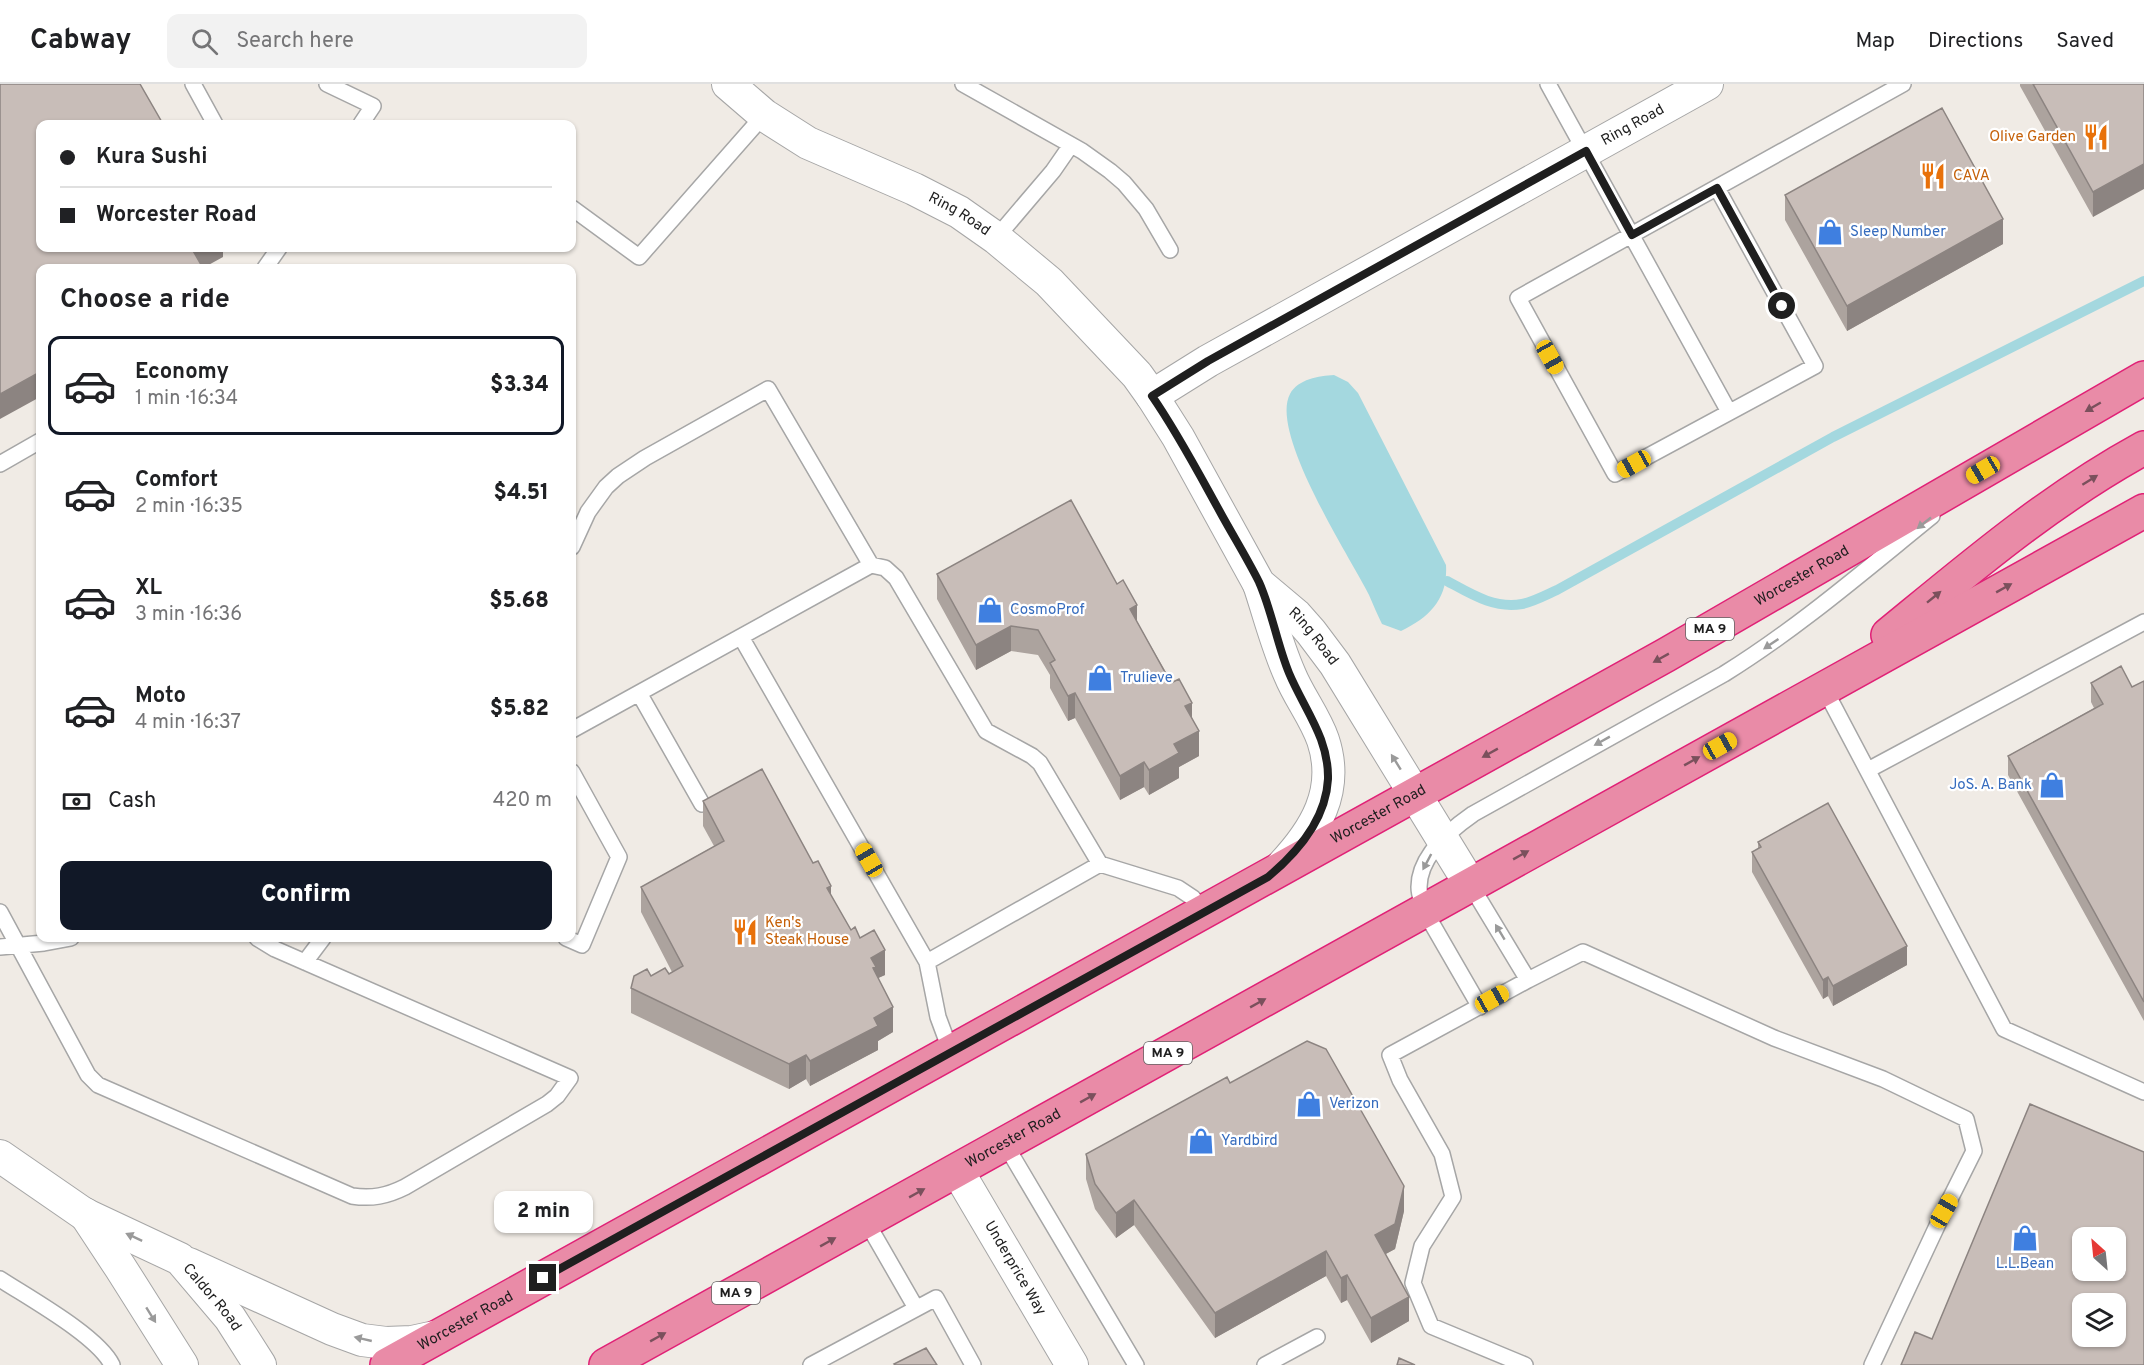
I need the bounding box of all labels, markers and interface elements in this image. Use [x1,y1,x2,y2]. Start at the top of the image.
search box [167,14,587,68]
text: Cabway [30,23,131,59]
icon: search [188,25,221,58]
text: Search here [236,28,354,55]
text: Map [1855,28,1895,55]
text: Directions [1928,28,2023,55]
text: Saved [2056,28,2114,55]
street label: Ring Road [1598,100,1668,150]
restaurant icon: Olive Garden [2081,122,2111,152]
place label: Olive Garden [1989,128,2076,147]
text: Kura Sushi [96,144,207,171]
restaurant icon: CAVA [1918,161,1948,191]
place label: CAVA [1953,167,1990,186]
street label: Ring Road [925,188,994,240]
text: Worcester Road [96,202,257,229]
shop icon: Sleep Number [1815,217,1845,247]
place label: Sleep Number [1850,223,1946,242]
text: Choose a ride [60,283,230,317]
route start [1768,292,1795,319]
car [1533,337,1567,377]
icon: car [63,359,117,413]
text: Economy [135,359,229,386]
text: $3.34 [490,372,549,399]
text: 1 min · 16:34 [135,386,238,412]
one-way arrow [2084,402,2101,412]
car [1614,447,1654,481]
car [1963,453,2003,487]
icon: car [63,467,117,521]
text: Comfort [135,467,218,494]
one-way arrow [2082,474,2098,485]
text: $4.51 [494,480,549,507]
text: 2 min · 16:35 [135,494,243,520]
one-way arrow [1916,516,1932,529]
street label: Worcester Road [1751,541,1853,611]
icon: car [63,575,117,629]
text: XL [135,575,162,602]
one-way arrow [1996,583,2012,594]
text: $5.68 [489,588,549,615]
one-way arrow [1927,592,1942,604]
shop icon: CosmoProf [975,595,1005,625]
place label: CosmoProf [1010,601,1084,620]
text: 3 min · 16:36 [135,602,242,628]
street label: Ring Road [1285,603,1342,669]
road number: MA 9 [1686,618,1734,640]
one-way arrow [1763,638,1779,649]
one-way arrow [1653,652,1669,663]
shop icon: Trulieve [1085,663,1115,693]
place label: Trulieve [1120,669,1173,688]
icon: car [63,683,117,737]
text: Moto [135,683,186,710]
text: $5.82 [490,696,549,723]
text: 4 min · 16:37 [135,710,241,736]
car [1700,729,1740,763]
one-way arrow [1593,736,1610,746]
one-way arrow [1482,747,1499,757]
one-way arrow [1390,754,1401,770]
one-way arrow [1684,756,1701,766]
shop icon: JoS. A. Bank [2037,770,2067,800]
place label: JoS. A. Bank [1949,776,2032,795]
street label: Worcester Road [1327,780,1430,849]
icon: cash [60,785,93,818]
text: Cash [108,788,157,815]
text: 420 m [493,788,552,814]
car [852,840,886,880]
one-way arrow [1513,850,1530,860]
one-way arrow [1422,854,1432,871]
button: Confirm [60,861,552,930]
place label: Ken's Steak House [765,914,849,950]
restaurant icon: Ken's Steak House [730,917,760,947]
one-way arrow [1494,924,1505,940]
car [1472,982,1512,1016]
one-way arrow [1250,997,1266,1008]
road number: MA 9 [1144,1042,1192,1064]
shop icon: Verizon [1294,1089,1324,1119]
one-way arrow [1079,1093,1096,1103]
place label: Verizon [1329,1095,1379,1114]
street label: Worcester Road [962,1105,1065,1173]
shop icon: Yardbird [1186,1126,1216,1156]
place label: Yardbird [1221,1132,1278,1151]
one-way arrow [909,1187,925,1198]
callout: 2 min [494,1191,592,1233]
car [1927,1191,1961,1231]
text: 2 min [517,1199,570,1225]
street label: Underprice Way [980,1218,1050,1319]
shop icon: L.L.Bean [2010,1223,2040,1253]
north arrow [2072,1227,2126,1281]
map controls [2072,1227,2126,1347]
one-way arrow [125,1233,142,1242]
one-way arrow [820,1237,837,1247]
place label: L.L.Bean [1996,1255,2054,1274]
street label: Caldor Road [178,1259,245,1335]
route end [529,1264,556,1291]
road number: MA 9 [712,1282,760,1304]
street label: Worcester Road [415,1287,517,1355]
button: layers [2072,1293,2126,1347]
one-way arrow [146,1307,157,1323]
one-way arrow [649,1332,666,1342]
one-way arrow [354,1333,372,1343]

